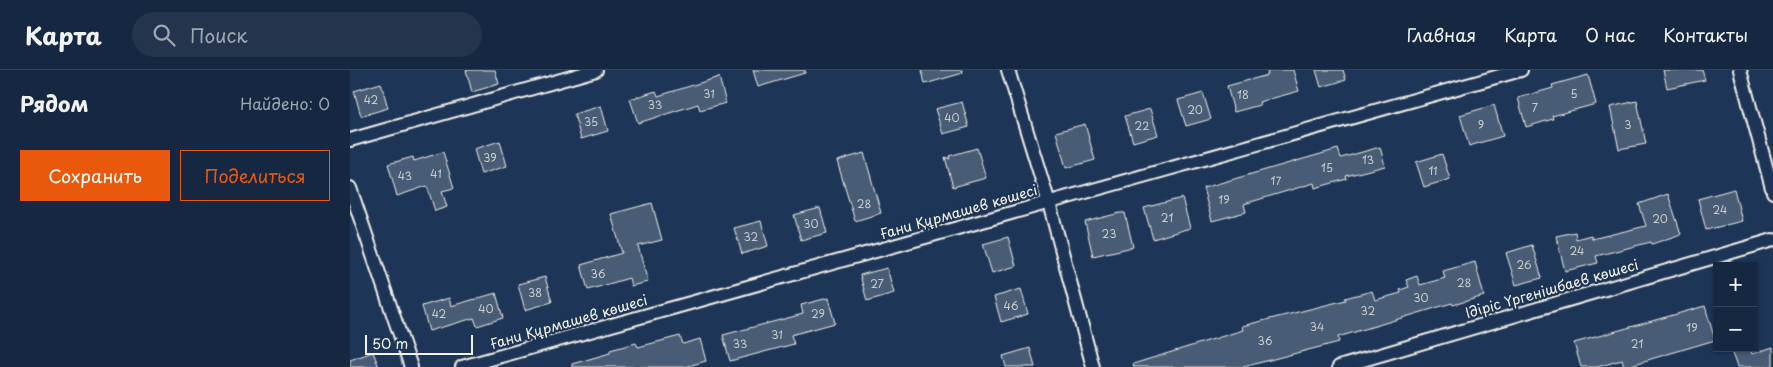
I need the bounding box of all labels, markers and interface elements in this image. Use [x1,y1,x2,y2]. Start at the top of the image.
search box [132,12,482,57]
text: Карта [25,17,102,53]
icon: search [150,21,178,49]
text: Поиск [190,21,248,49]
text: Главная [1407,21,1476,48]
text: Карта [1504,21,1557,48]
text: О нас [1585,21,1635,48]
text: Контакты [1663,21,1748,48]
house number: 31 [703,85,715,102]
house number: 5 [1570,85,1578,102]
house number: 18 [1237,86,1249,103]
text: Рядом [20,87,88,119]
text: Найдено: 0 [240,91,330,115]
house number: 42 [364,91,379,108]
house number: 33 [648,96,662,113]
house number: 7 [1532,99,1538,116]
house number: 20 [1187,101,1203,118]
house number: 40 [944,109,960,126]
house number: 35 [584,113,598,130]
house number: 9 [1478,116,1484,133]
house number: 3 [1624,116,1632,133]
house number: 22 [1135,117,1149,134]
house number: 39 [483,149,497,166]
button: Сохранить [20,150,170,201]
button: Поделиться [180,150,330,201]
house number: 13 [1362,151,1374,168]
house number: 15 [1321,159,1333,176]
house number: 11 [1428,162,1438,179]
house number: 41 [430,165,442,182]
house number: 43 [398,167,412,184]
house number: 17 [1271,172,1282,189]
street label: Ғани Құрмашев көшесі [878,179,1040,244]
house number: 19 [1218,191,1230,208]
house number: 28 [857,195,871,212]
house number: 24 [1713,201,1727,218]
house number: 21 [1161,209,1173,226]
house number: 20 [1652,210,1668,227]
house number: 30 [803,215,819,232]
house number: 23 [1102,225,1116,242]
house number: 32 [744,228,759,245]
house number: 24 [1570,242,1584,259]
street label: Ідіріс Үргенішбаев көшесі [1463,254,1641,323]
house number: 26 [1516,256,1532,273]
map controls [1713,262,1758,352]
button: + [1713,262,1758,307]
house number: 36 [591,265,606,282]
house number: 28 [1457,274,1471,291]
house number: 27 [870,275,884,292]
house number: 38 [528,284,542,301]
street label: Ғани Құрмашев көшесі [488,289,650,354]
house number: 30 [1413,289,1429,306]
house number: 46 [1004,297,1019,314]
house number: 40 [478,300,494,317]
house number: 32 [1361,302,1376,319]
house number: 42 [432,305,447,322]
house number: 29 [811,305,825,322]
button: − [1713,307,1758,352]
house number: 34 [1310,318,1324,335]
house number: 19 [1686,319,1698,336]
house number: 31 [771,326,783,343]
scale bar [365,332,472,355]
house number: 36 [1258,332,1273,349]
text: 50 m [372,333,408,354]
house number: 33 [733,335,747,352]
house number: 21 [1631,335,1643,352]

